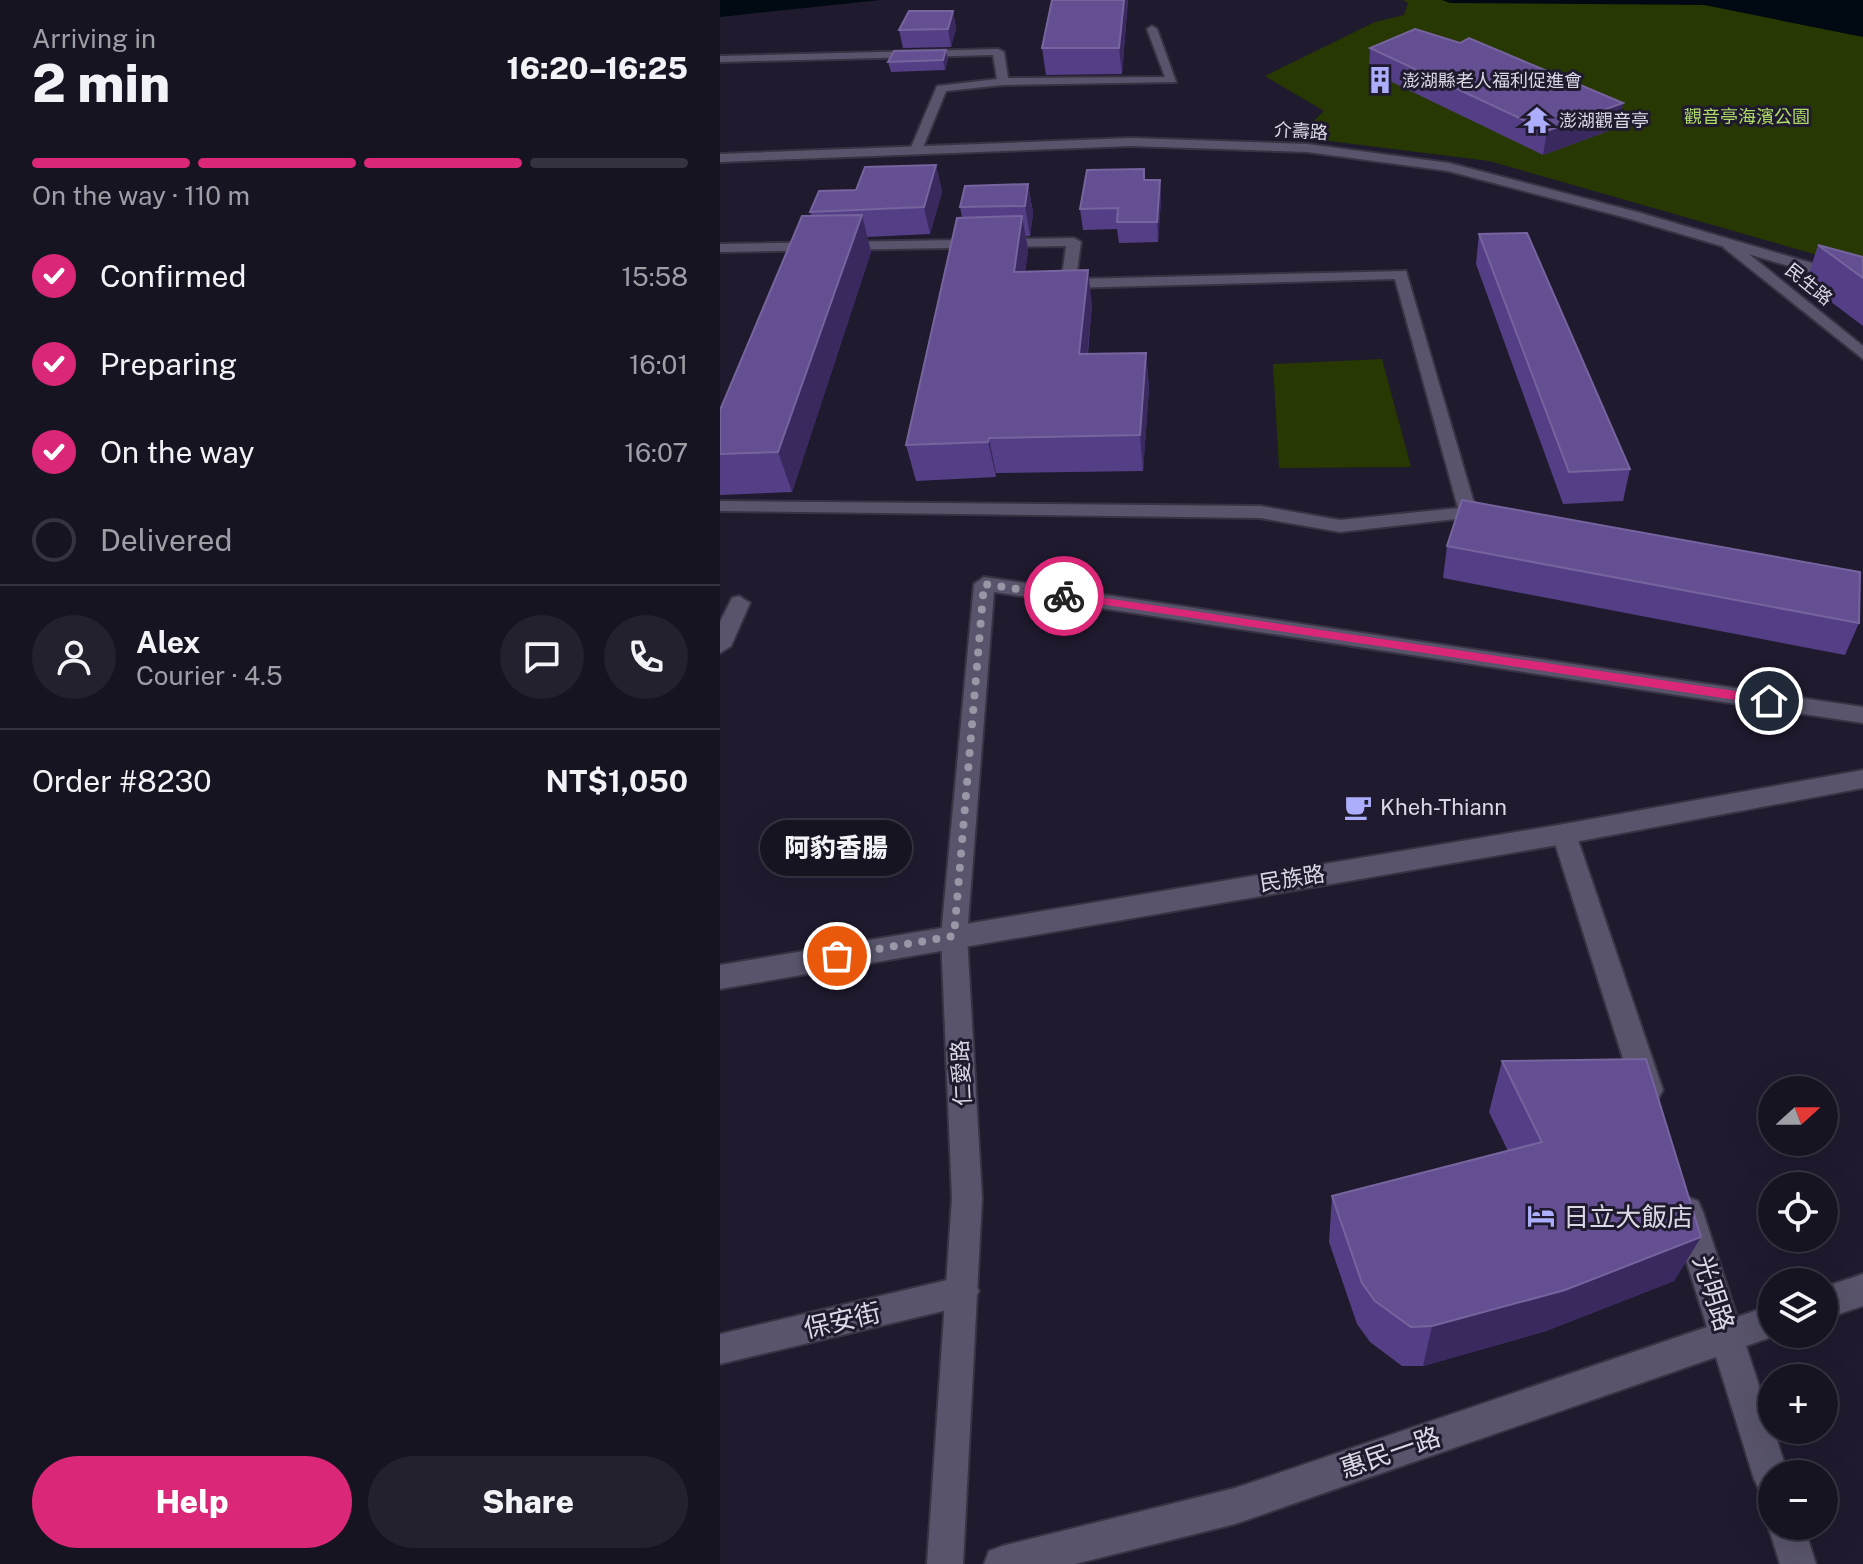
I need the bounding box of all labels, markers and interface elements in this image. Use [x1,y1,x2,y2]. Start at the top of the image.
text: Arriving in [32,23,156,54]
text: 16:20–16:25 [507,50,688,86]
text: 2 min [32,53,170,114]
building icon: 澎湖縣老人福利促進會 [1365,65,1395,95]
place label: 澎湖縣老人福利促進會 [1402,70,1582,91]
temple icon: 澎湖觀音亭 [1522,105,1552,135]
park label: 觀音亭海濱公園 [1684,106,1810,127]
place label: 澎湖觀音亭 [1559,110,1649,131]
street label: 介壽路 [1273,119,1329,143]
text: On the way · 110 m [32,180,250,211]
icon: check [32,254,76,298]
text: Confirmed [100,258,246,294]
street label: 民生路 [1781,259,1837,309]
text: 15:58 [621,261,688,292]
icon: check [32,342,76,386]
text: Preparing [100,346,237,382]
text: 16:01 [629,349,688,380]
icon: check [32,430,76,474]
text: On the way [100,434,254,470]
text: 16:07 [624,437,688,468]
text: Delivered [100,522,232,558]
courier [1024,556,1104,636]
icon: bike [1042,574,1086,618]
button: person [32,615,116,699]
button: chat [500,615,584,699]
button: phone [604,615,688,699]
text: Alex [136,624,200,660]
text: Courier · 4.5 [136,660,283,691]
pin [1735,667,1803,735]
icon: home [1747,679,1791,723]
text: Order #8230 [32,763,212,799]
text: NT$1,050 [546,763,688,799]
cafe icon: Kheh-Thiann [1343,792,1373,822]
place label: Kheh-Thiann [1380,794,1507,820]
callout: 阿豹香腸 [761,820,913,876]
text: 阿豹香腸 [784,832,888,863]
street label: 民族路 [1257,860,1327,896]
pin [803,922,871,990]
icon: bag [815,934,859,978]
street label: 仁愛路 [946,1039,976,1107]
north arrow [1758,1076,1838,1156]
map controls [1758,1076,1838,1540]
button: locate [1758,1172,1838,1252]
hotel icon: 日立大飯店 [1526,1201,1556,1231]
place label: 日立大飯店 [1563,1201,1693,1232]
street label: 光明路 [1687,1251,1741,1335]
button: layers [1758,1268,1838,1348]
street label: 保安街 [801,1296,883,1344]
button: + [1758,1364,1838,1444]
street label: 惠民一路 [1336,1420,1444,1484]
button: Help [32,1456,352,1548]
button: Share [368,1456,688,1548]
button: − [1758,1460,1838,1540]

